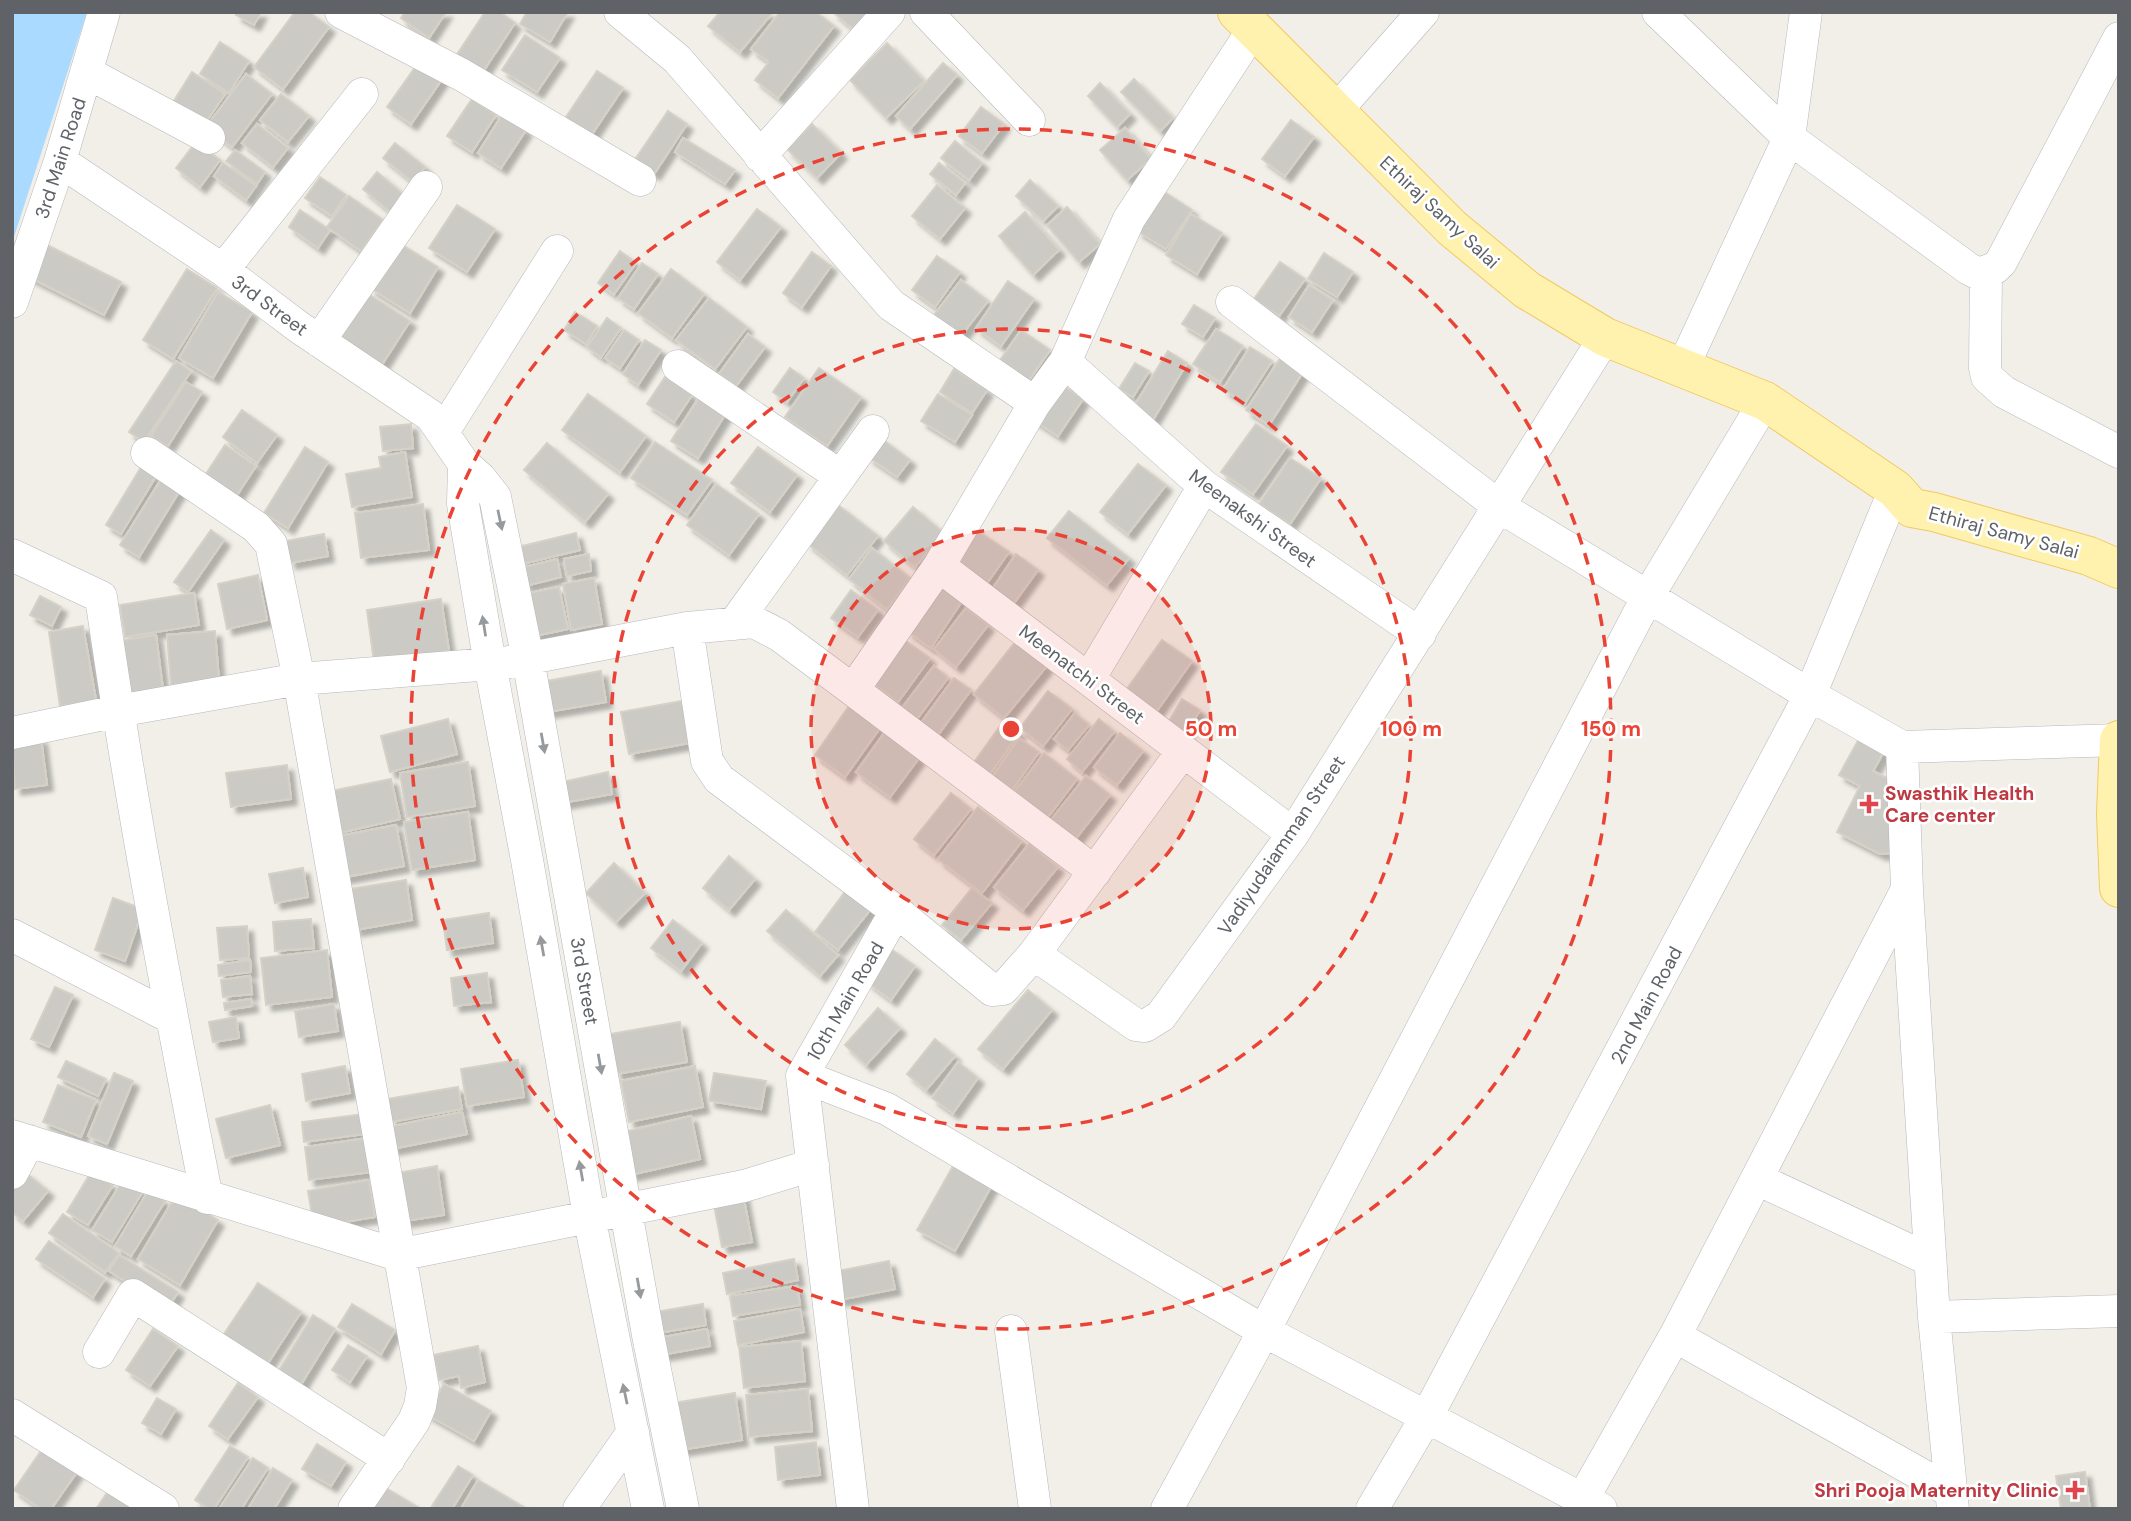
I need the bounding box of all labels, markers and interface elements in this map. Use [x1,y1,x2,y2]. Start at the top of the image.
street label: 3rd Main Road [29,94,92,222]
street label: Ethiraj Samy Salai [1375,150,1505,274]
street label: 3rd Street [226,269,313,342]
street label: Meenakshi Street [1184,464,1321,573]
street label: Ethiraj Samy Salai [1926,500,2082,565]
one-way arrow [494,509,505,531]
one-way arrow [478,615,489,637]
street label: Meenatchi Street [1014,619,1150,730]
text: 50 m [1185,715,1237,743]
text: 100 m [1380,715,1442,743]
text: 150 m [1581,715,1641,743]
centre of rings [999,717,1023,741]
one-way arrow [538,732,549,754]
street label: Vadiyudaiamman Street [1212,751,1351,940]
place label: Swasthik Health Care center [1885,781,2034,828]
marker: Swasthik Health Care center [1859,794,1879,814]
one-way arrow [536,935,547,957]
street label: 3rd Street [564,935,605,1027]
street label: 10th Main Road [801,937,890,1065]
street label: 2nd Main Road [1605,942,1688,1068]
one-way arrow [595,1053,606,1075]
one-way arrow [575,1160,586,1182]
one-way arrow [634,1277,645,1299]
one-way arrow [619,1383,630,1405]
place label: Shri Pooja Maternity Clinic [1814,1478,2059,1503]
marker: Shri Pooja Maternity Clinic [2065,1480,2085,1500]

